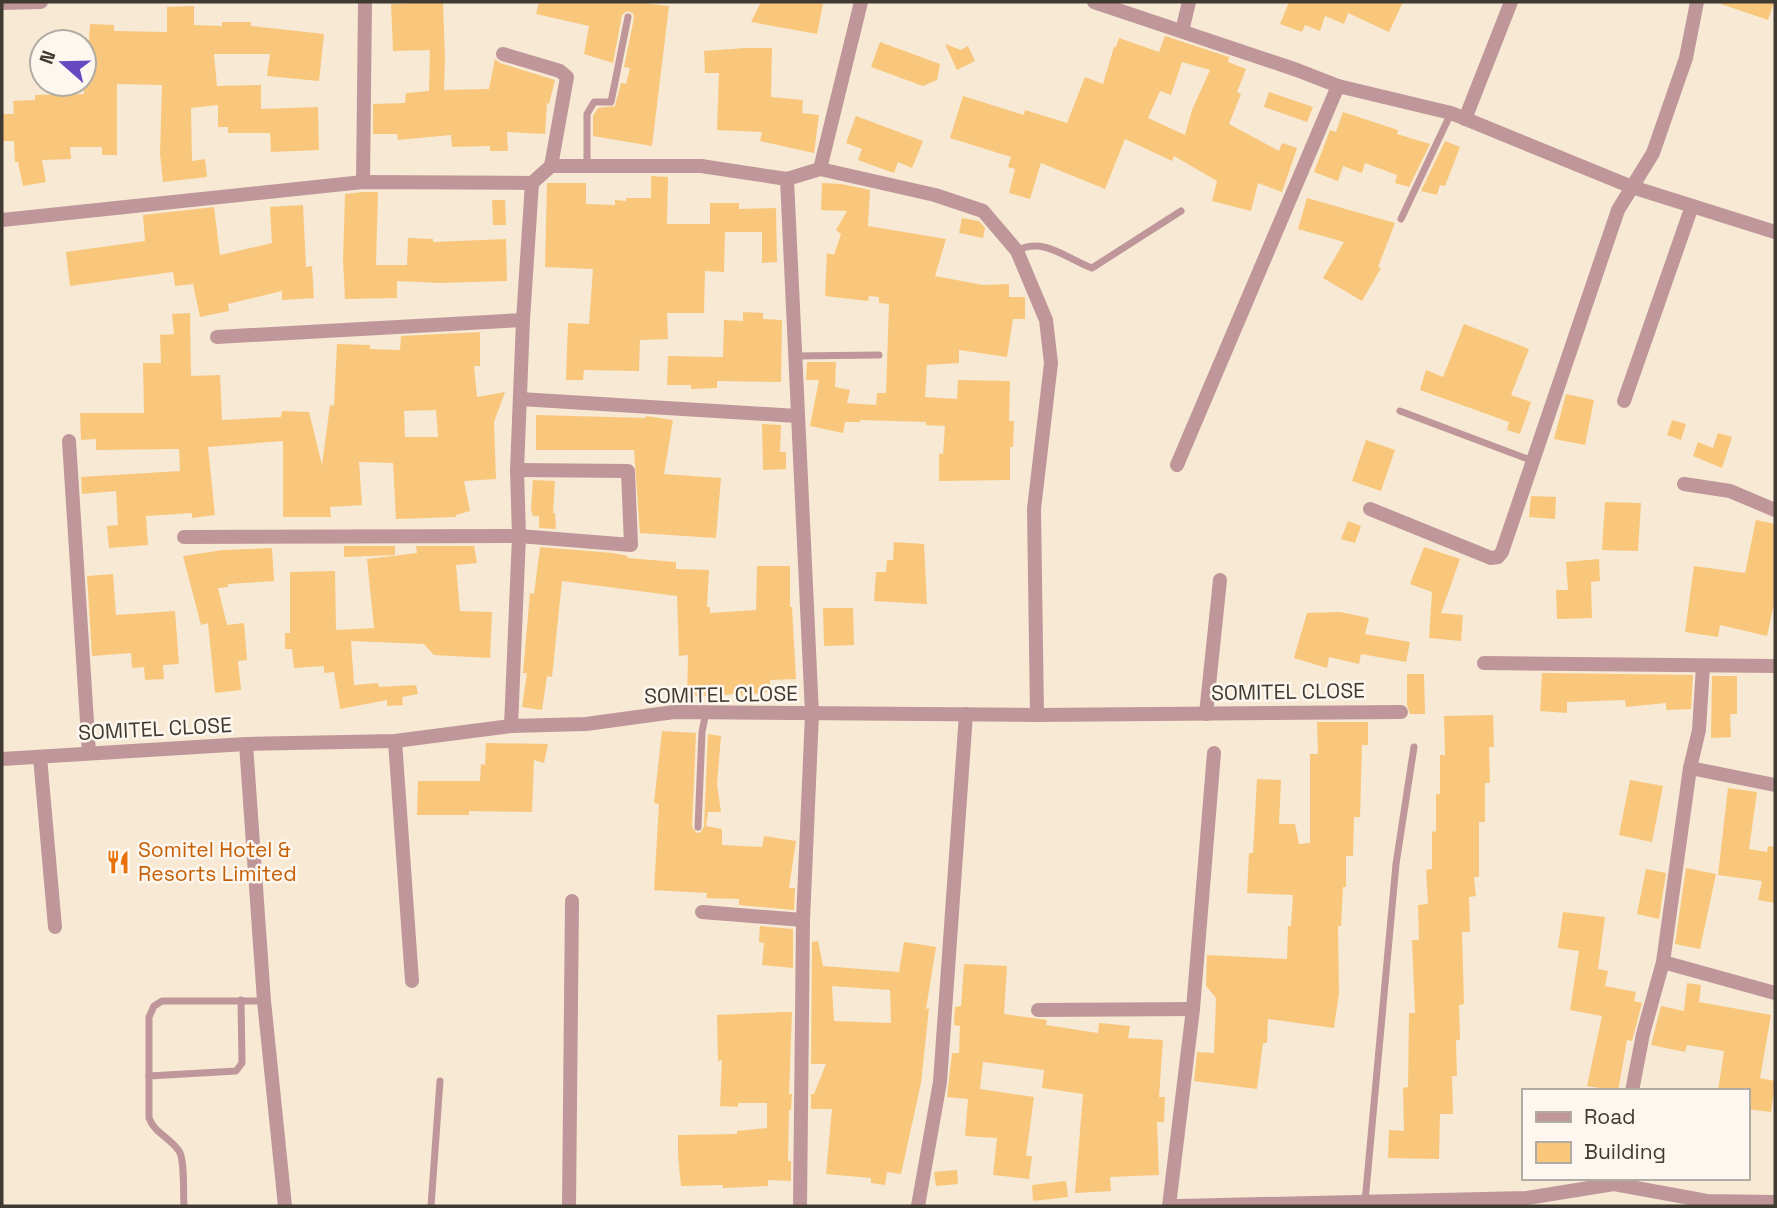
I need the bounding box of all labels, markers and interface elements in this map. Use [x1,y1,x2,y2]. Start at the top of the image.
north arrow [28,28,98,98]
text: N [34,47,61,68]
street label: SOMITEL CLOSE [1211,677,1365,706]
street label: SOMITEL CLOSE [644,680,798,709]
street label: SOMITEL CLOSE [77,711,233,746]
place label: Somitel Hotel & Resorts Limited [138,836,297,887]
restaurant icon: Somitel Hotel & Resorts Limited [104,848,132,876]
legend [1522,1089,1749,1180]
text: Road [1584,1103,1636,1130]
text: Building [1584,1138,1666,1165]

